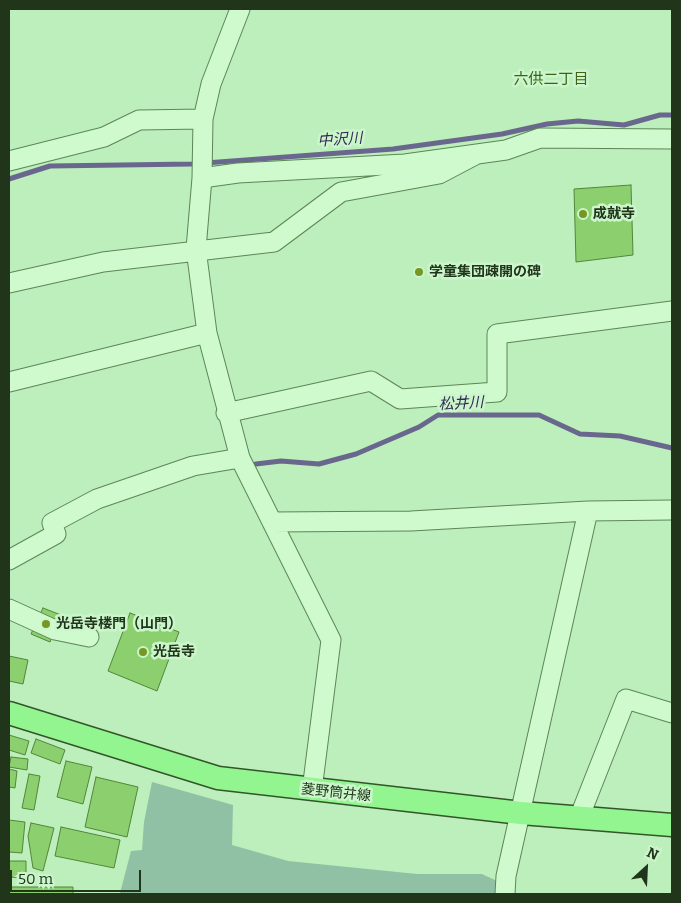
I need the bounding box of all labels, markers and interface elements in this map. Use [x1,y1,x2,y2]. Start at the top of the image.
district label: 六供二丁目 [514,71,588,89]
water label: 中沢川 [317,129,363,151]
place label: 成就寺 [593,206,635,222]
marker: 成就寺 [577,208,589,220]
place label: 学童集団疎開の碑 [429,264,541,280]
marker: 学童集団疎開の碑 [413,266,425,278]
water label: 松井川 [438,394,484,414]
place label: 光岳寺楼門（山門） [56,616,182,632]
marker: 光岳寺楼門（山門） [40,618,52,630]
place label: 光岳寺 [153,644,195,660]
marker: 光岳寺 [137,646,149,658]
street label: 菱野筒井線 [300,781,372,805]
north arrow [621,843,671,893]
text: N [644,844,661,864]
scale bar [12,860,144,892]
text: 50 m [18,870,53,888]

